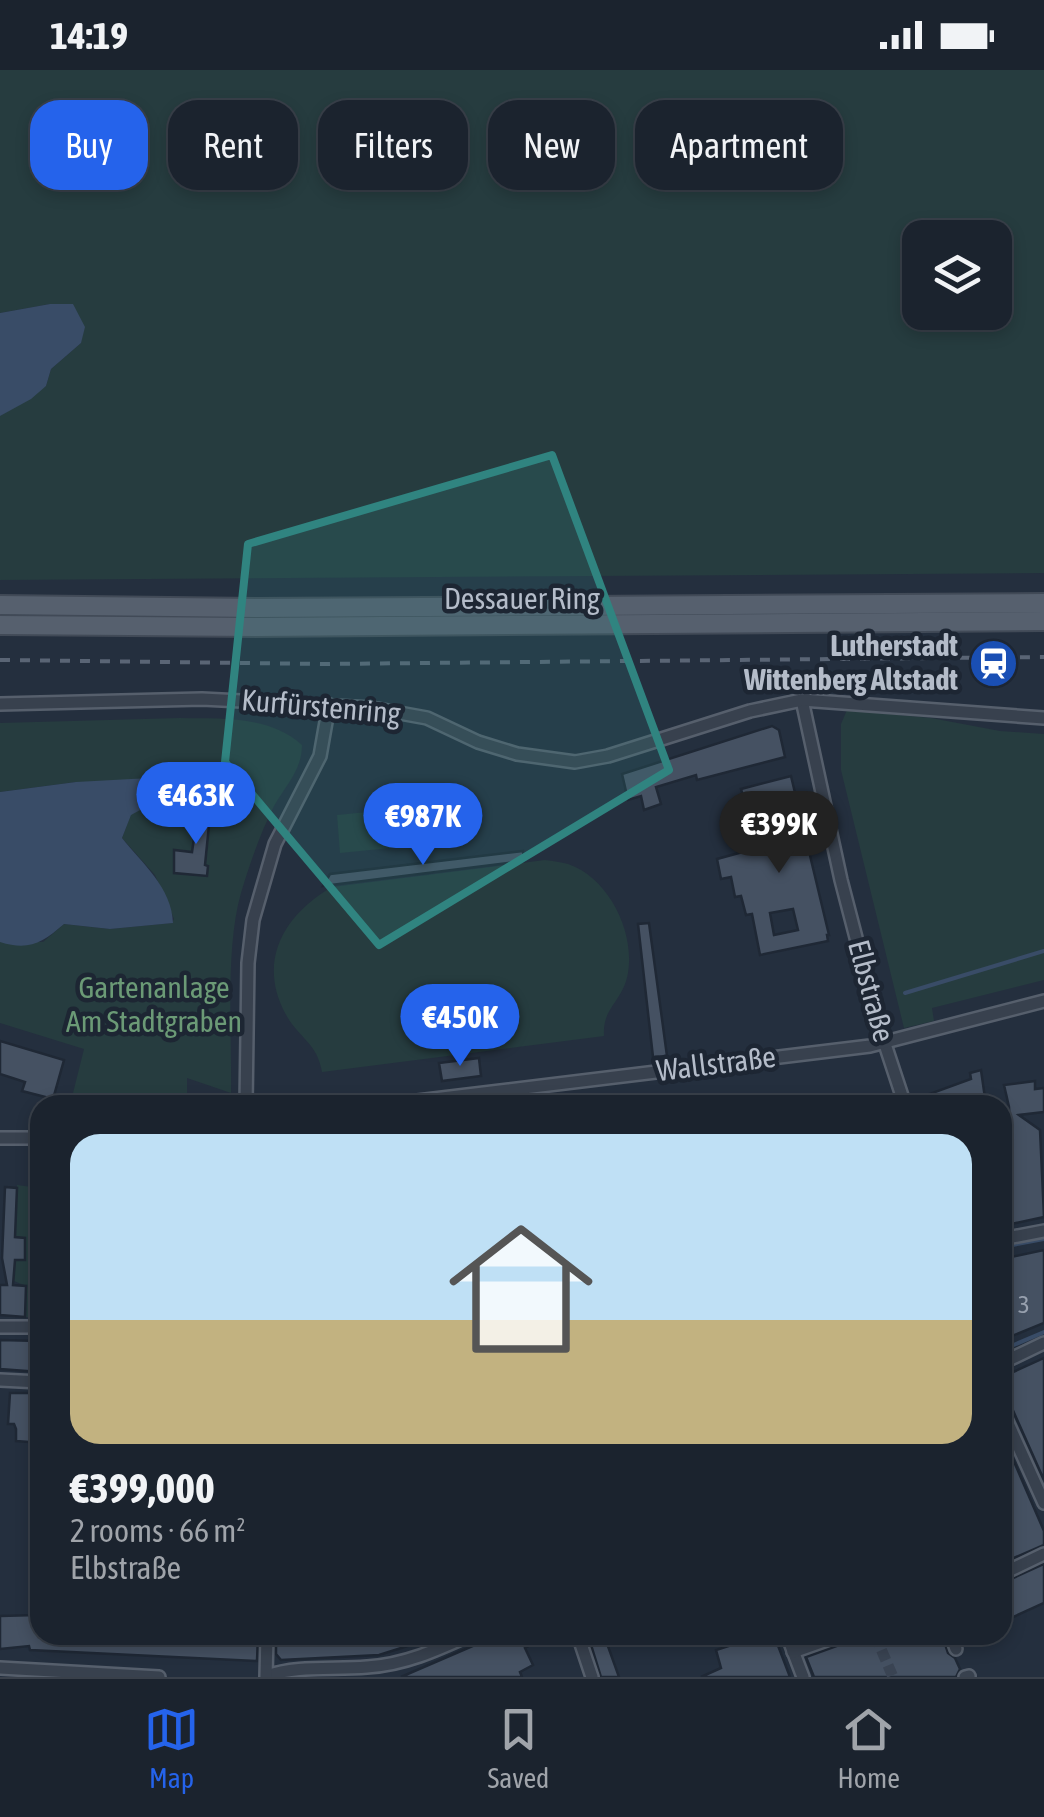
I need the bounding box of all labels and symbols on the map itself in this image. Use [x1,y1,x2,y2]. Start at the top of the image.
street label: Dessauer Ring [444,581,600,615]
place label: Lutherstadt Wittenberg Altstadt [743,628,958,696]
station icon: Lutherstadt Wittenberg Altstadt [967,637,1019,689]
street label: Kurfürstenring [240,682,402,730]
pin: €463K [126,762,266,847]
pin: €987K [353,783,493,868]
pin: €399K [709,791,849,876]
street label: Elbstraße [842,936,902,1045]
park label: Gartenanlage Am Stadtgraben [66,970,242,1038]
pin: €450K [390,984,530,1069]
street label: Wallstraße [654,1039,777,1087]
house number: 3 [1018,1290,1030,1318]

